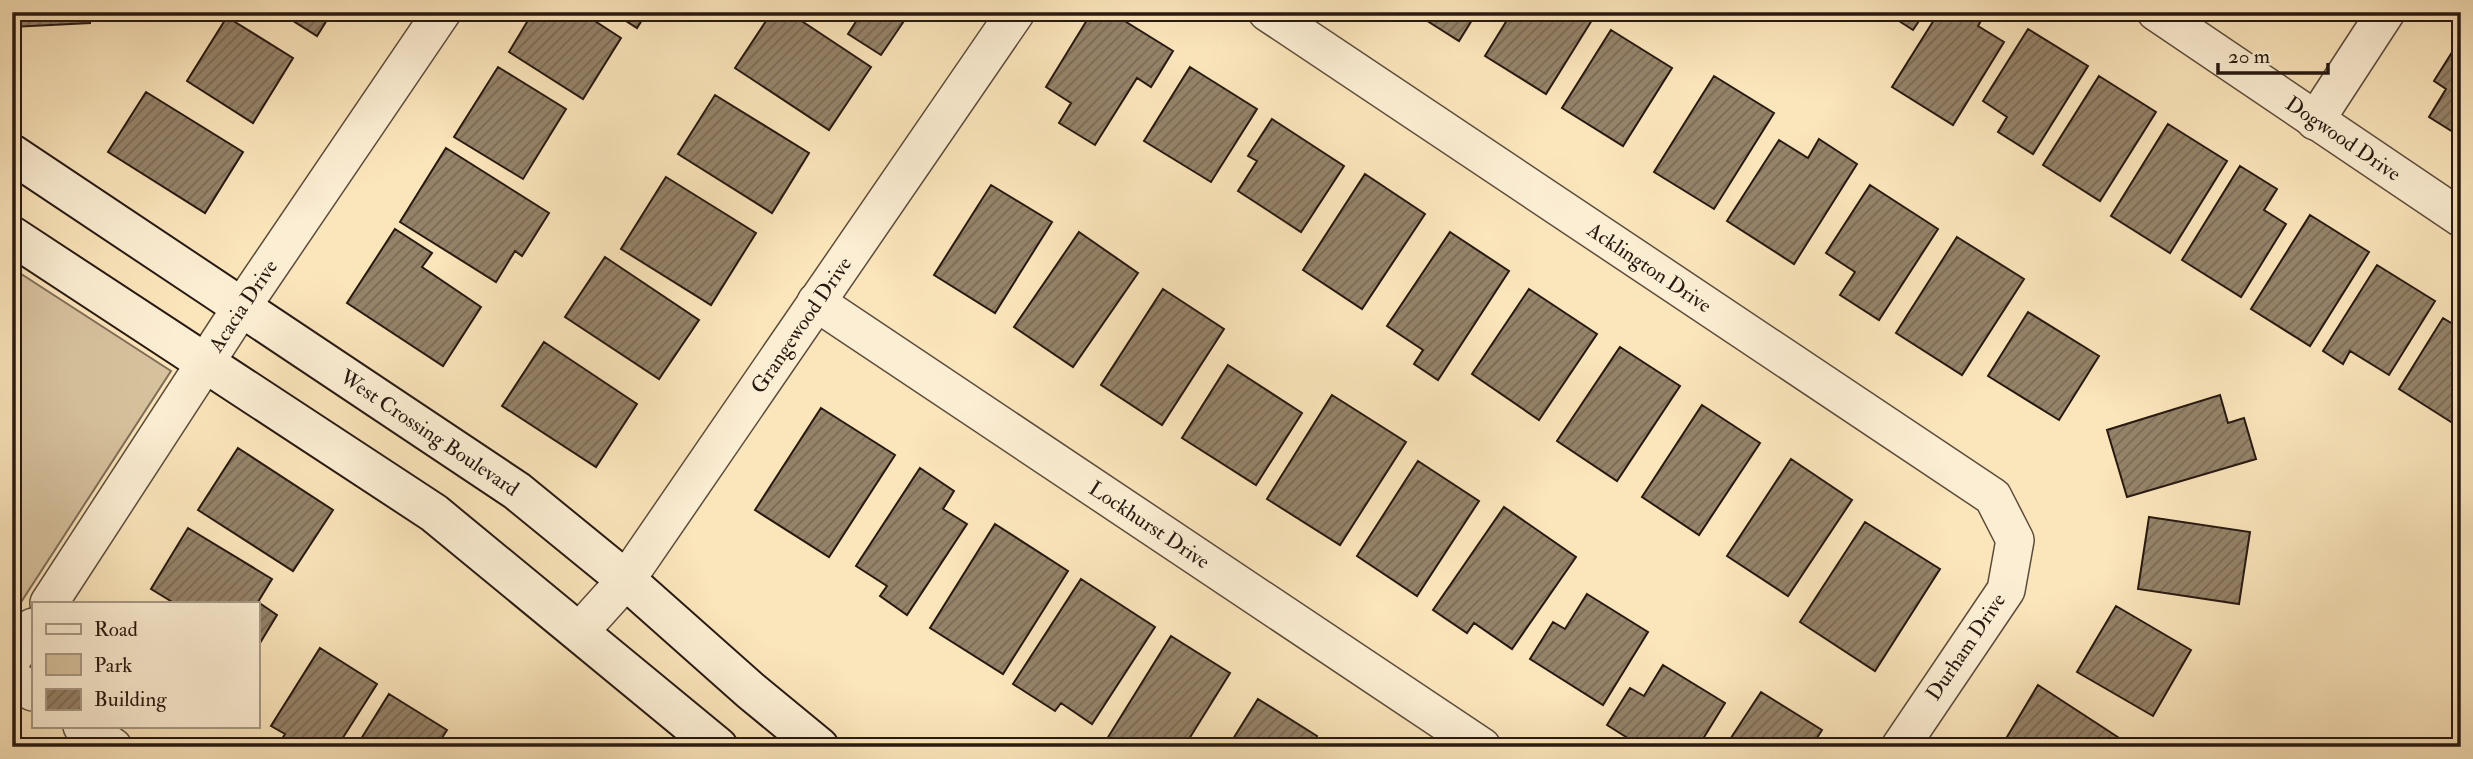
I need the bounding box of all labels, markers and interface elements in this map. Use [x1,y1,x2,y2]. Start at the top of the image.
scale bar [2218,32,2328,76]
text: 20 m [2228,43,2270,70]
street label: Dogwood Drive [2280,90,2406,187]
street label: Acklington Drive [1581,216,1717,319]
street label: Grangewood Drive [745,251,858,399]
street label: Acacia Drive [202,254,284,358]
street label: West Crossing Boulevard [334,363,525,502]
street label: Lockhurst Drive [1084,475,1215,575]
street label: Durham Drive [1920,588,2012,706]
legend [32,602,259,728]
text: Road [94,616,139,643]
text: Park [94,652,132,679]
text: Building [94,686,167,713]

